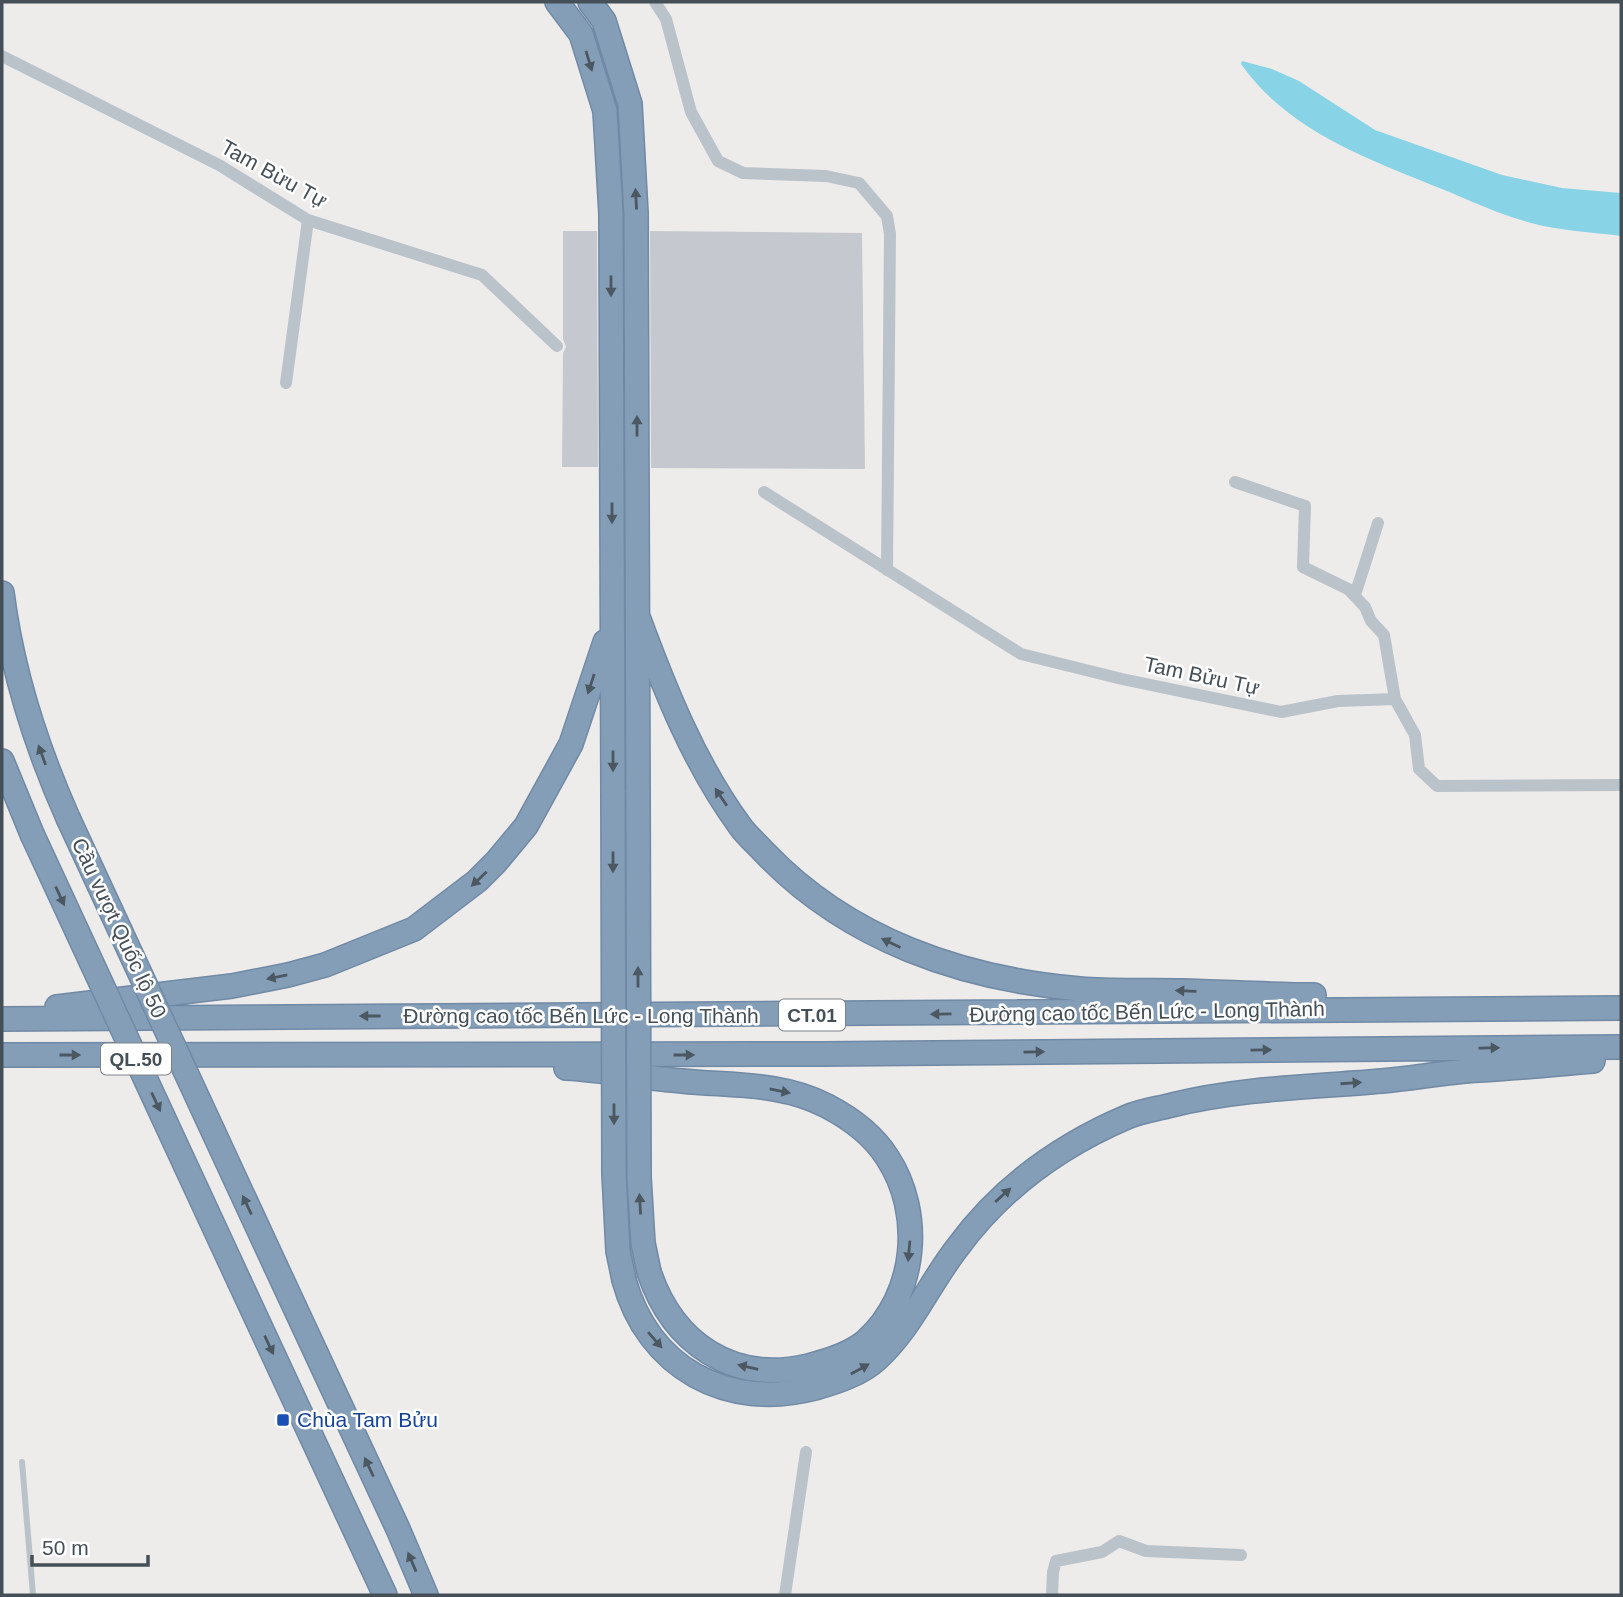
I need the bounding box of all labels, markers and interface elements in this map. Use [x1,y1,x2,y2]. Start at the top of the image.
one-way arrow [585,50,595,71]
street label: Tam Bừu Tự [217,135,331,212]
one-way arrow [630,187,641,209]
one-way arrow [605,275,617,297]
one-way arrow [631,415,643,437]
one-way arrow [606,502,618,524]
street label: Tam Bửu Tự [1142,652,1262,699]
one-way arrow [586,674,596,695]
one-way arrow [36,744,47,765]
one-way arrow [607,750,618,772]
one-way arrow [714,788,728,806]
street label: Cầu vượt Quốc lộ 50 [68,834,171,1021]
one-way arrow [607,851,619,873]
one-way arrow [471,870,488,886]
one-way arrow [55,886,66,906]
one-way arrow [881,937,901,949]
one-way arrow [632,966,644,988]
one-way arrow [266,971,288,982]
one-way arrow [1174,985,1196,997]
street label: Đường cao tốc Bến Lức - Long Thành [969,997,1325,1026]
road number: CT.01 [779,1000,845,1030]
street label: Đường cao tốc Bến Lức - Long Thành [403,1004,759,1027]
one-way arrow [929,1008,951,1020]
one-way arrow [359,1010,381,1022]
one-way arrow [1478,1042,1500,1054]
road number: QL.50 [101,1044,171,1074]
one-way arrow [1251,1044,1273,1056]
one-way arrow [1023,1046,1045,1058]
one-way arrow [59,1049,81,1061]
one-way arrow [673,1049,695,1061]
one-way arrow [1340,1077,1362,1088]
one-way arrow [769,1085,791,1096]
one-way arrow [151,1092,162,1113]
one-way arrow [608,1103,620,1125]
one-way arrow [994,1187,1012,1203]
one-way arrow [634,1193,645,1215]
one-way arrow [241,1195,253,1215]
one-way arrow [903,1240,914,1262]
one-way arrow [647,1331,662,1348]
one-way arrow [263,1335,275,1355]
one-way arrow [737,1361,759,1372]
one-way arrow [850,1363,870,1375]
place label: Chùa Tam Bửu [297,1408,438,1431]
marker: Chùa Tam Bửu [275,1412,291,1428]
one-way arrow [363,1457,375,1477]
scale bar [32,1524,147,1568]
text: 50 m [42,1536,89,1559]
one-way arrow [406,1552,418,1572]

